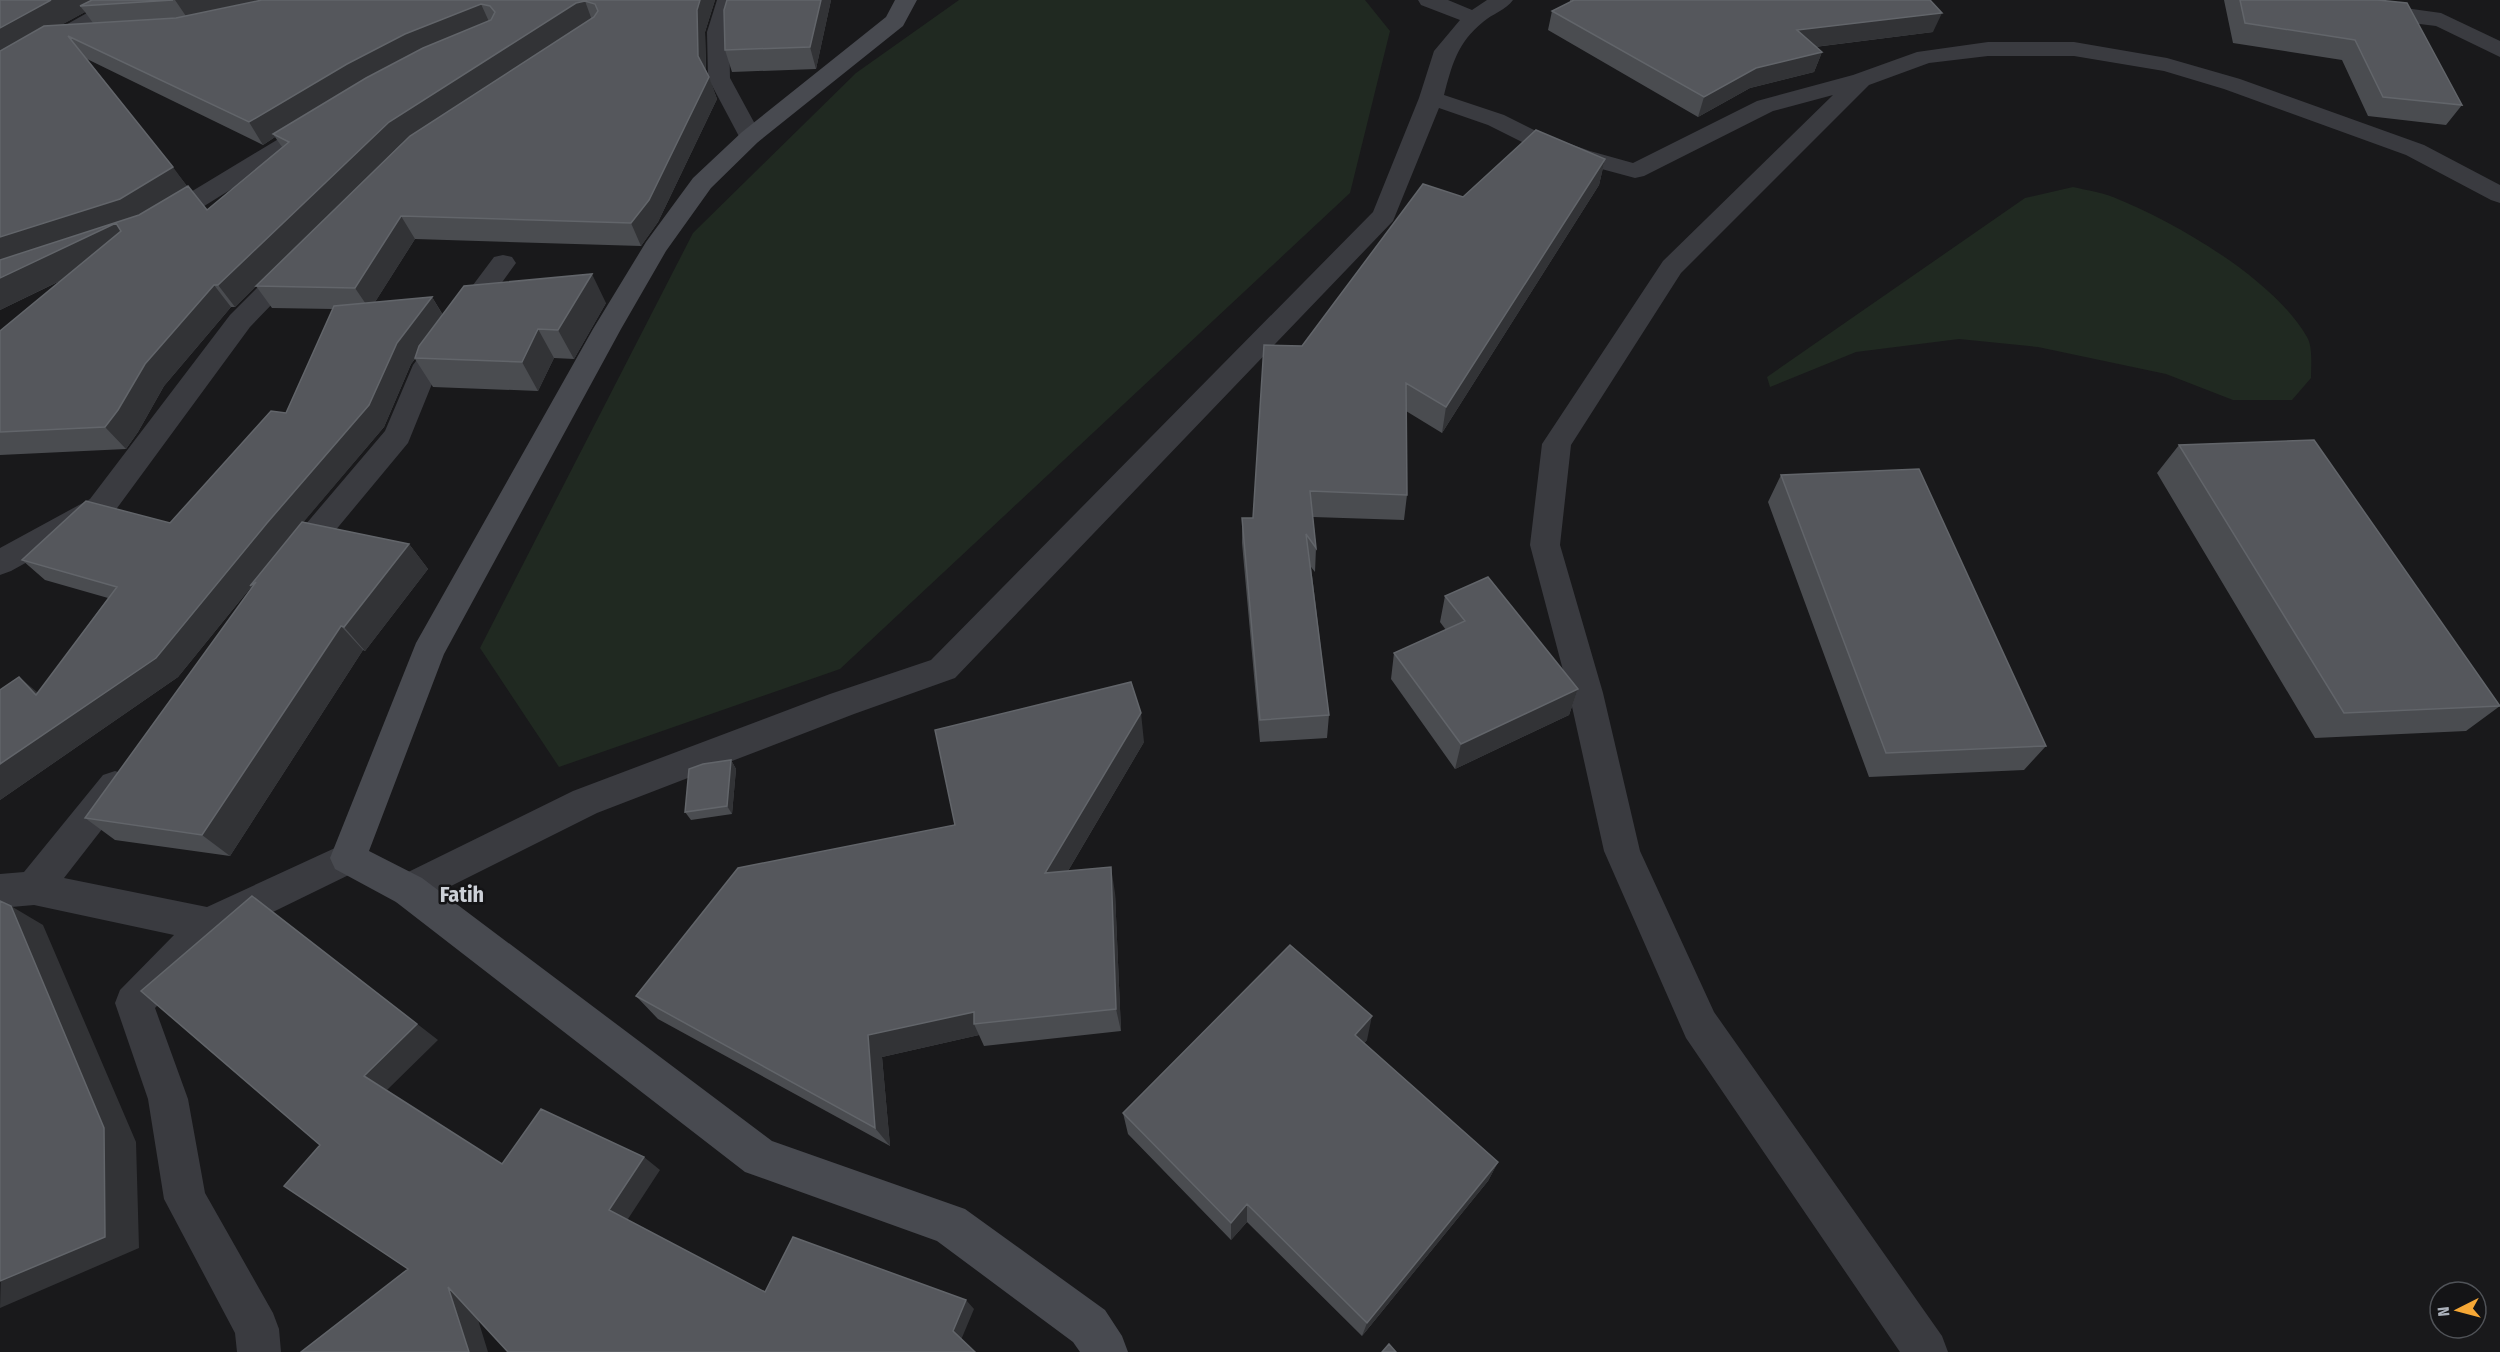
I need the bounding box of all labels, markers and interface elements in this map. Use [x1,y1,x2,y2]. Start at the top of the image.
district label: Fatih [440,881,484,908]
north arrow [2428,1280,2488,1340]
text: N [2434,1306,2454,1317]

